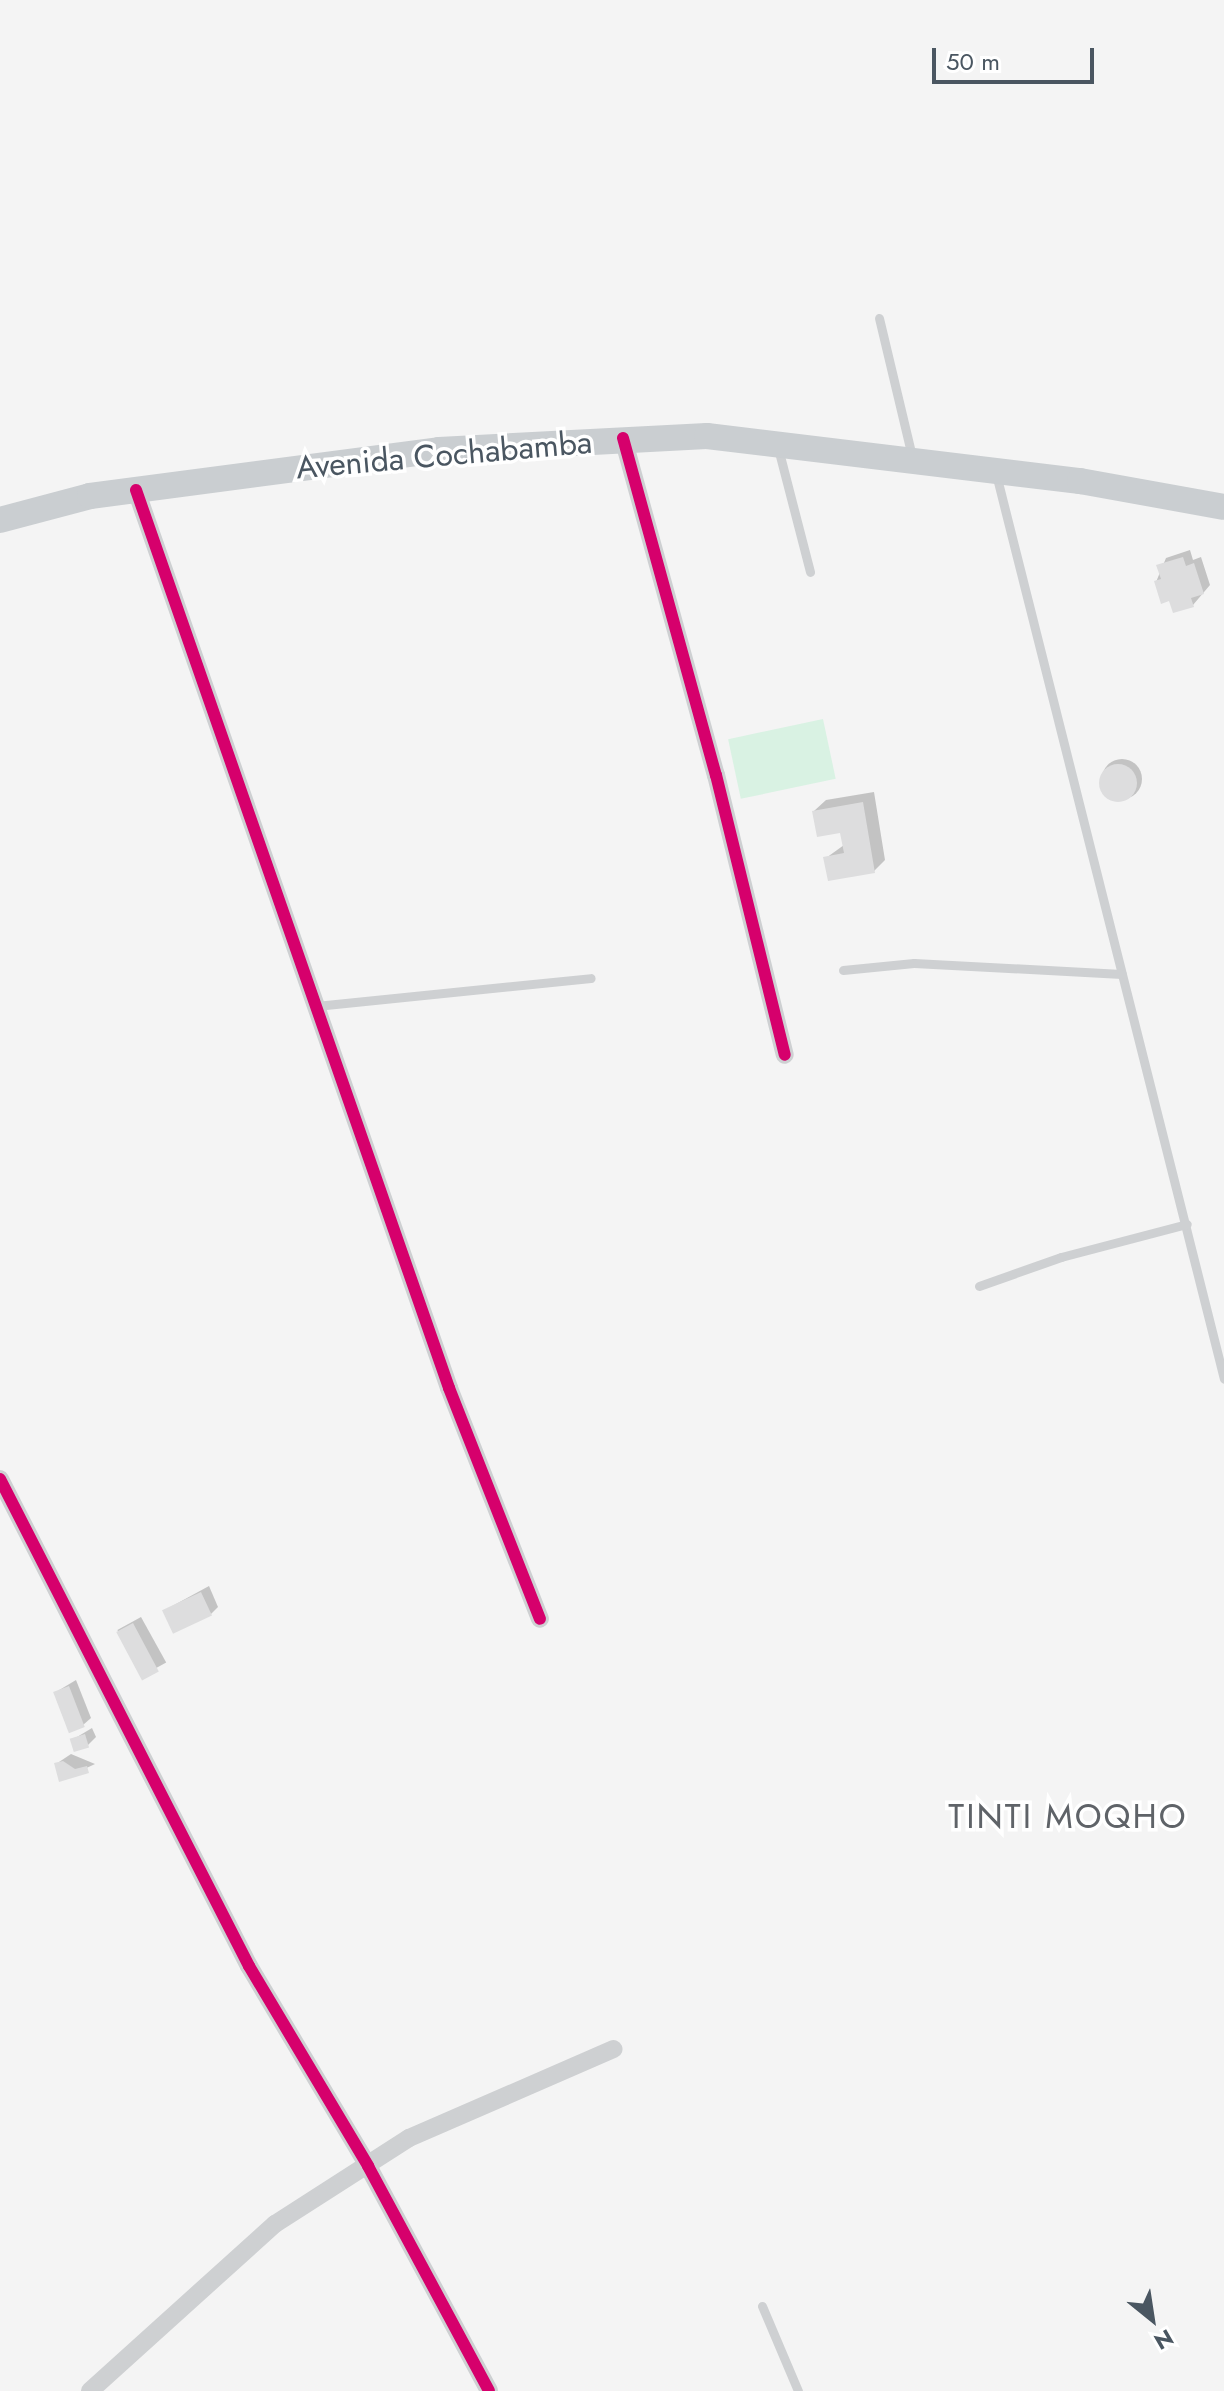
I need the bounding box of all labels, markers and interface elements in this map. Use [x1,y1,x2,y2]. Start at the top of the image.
scale bar [936,32,1098,82]
text: 50 m [946,44,1000,79]
street label: Avenida Cochabamba [294,423,594,487]
district label: TINTI MOQHO [948,1797,1188,1837]
north arrow [1112,2279,1192,2359]
text: N [1148,2322,1180,2358]

